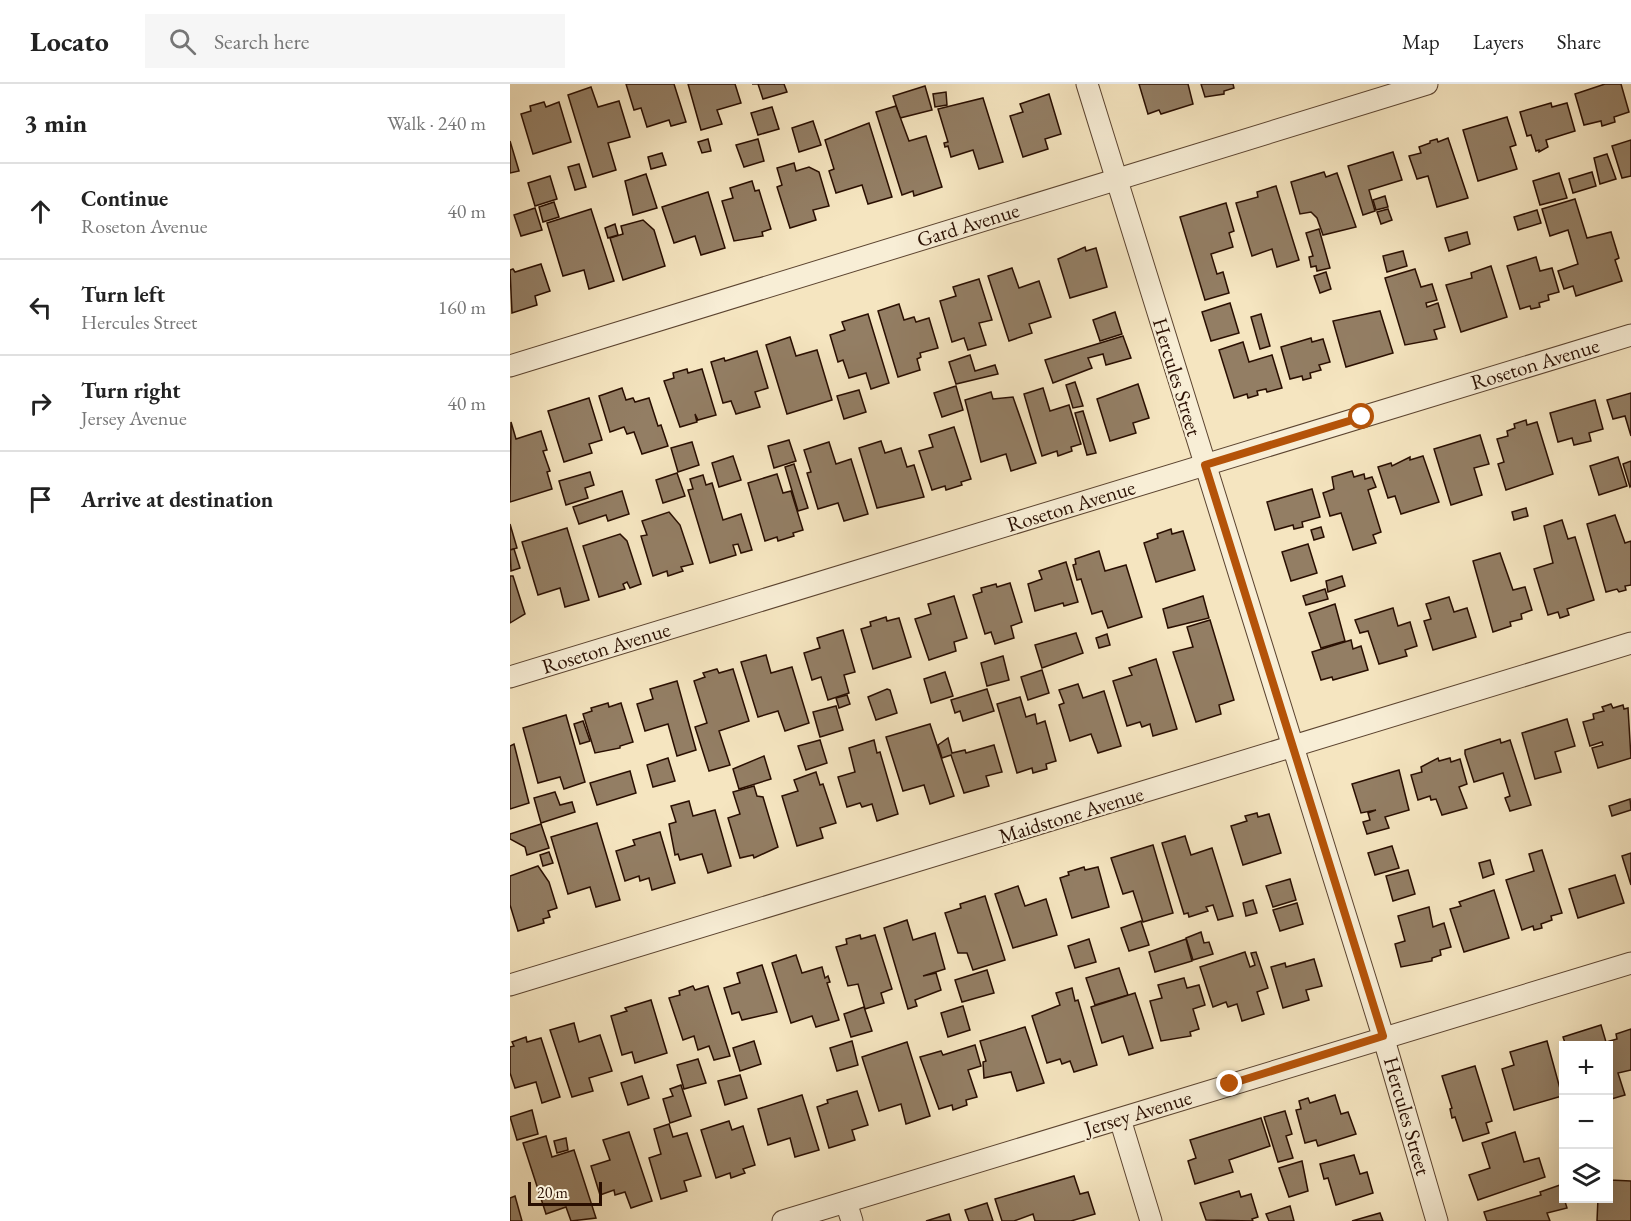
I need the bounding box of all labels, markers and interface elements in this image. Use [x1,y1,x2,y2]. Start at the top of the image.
search box [145,14,565,68]
text: Locato [30,23,109,59]
icon: search [166,25,199,58]
text: Search here [214,27,309,56]
text: Map [1402,28,1440,55]
text: Layers [1473,28,1524,55]
text: Share [1557,28,1601,55]
text: 3 min [24,106,87,140]
text: Walk · 240 m [387,110,486,136]
text: Continue [81,184,168,213]
icon: ahead [24,195,57,228]
street label: Gard Avenue [913,196,1022,253]
text: 40 m [447,198,486,224]
text: Roseton Avenue [81,213,208,239]
text: Turn left [81,280,165,309]
icon: left [24,291,57,324]
text: 160 m [438,294,486,320]
text: Hercules Street [81,309,197,335]
street label: Hercules Street [1147,314,1208,440]
street label: Roseton Avenue [1467,331,1602,396]
text: Turn right [81,376,180,405]
icon: right [24,387,57,420]
text: 40 m [447,390,486,416]
route start [1348,403,1374,429]
text: Jersey Avenue [81,405,187,431]
street label: Roseton Avenue [1003,473,1138,538]
icon: arrive [24,483,57,516]
text: Arrive at destination [81,485,273,514]
street label: Roseton Avenue [538,615,673,680]
street label: Maidstone Avenue [995,780,1147,849]
map controls [1559,1041,1613,1203]
button: + [1559,1041,1613,1095]
street label: Hercules Street [1378,1053,1437,1179]
route end [1216,1070,1242,1096]
street label: Jersey Avenue [1079,1083,1195,1142]
button: − [1559,1095,1613,1149]
button: layers [1559,1149,1613,1203]
scale bar [528,1179,602,1206]
text: 20 m [537,1182,568,1203]

